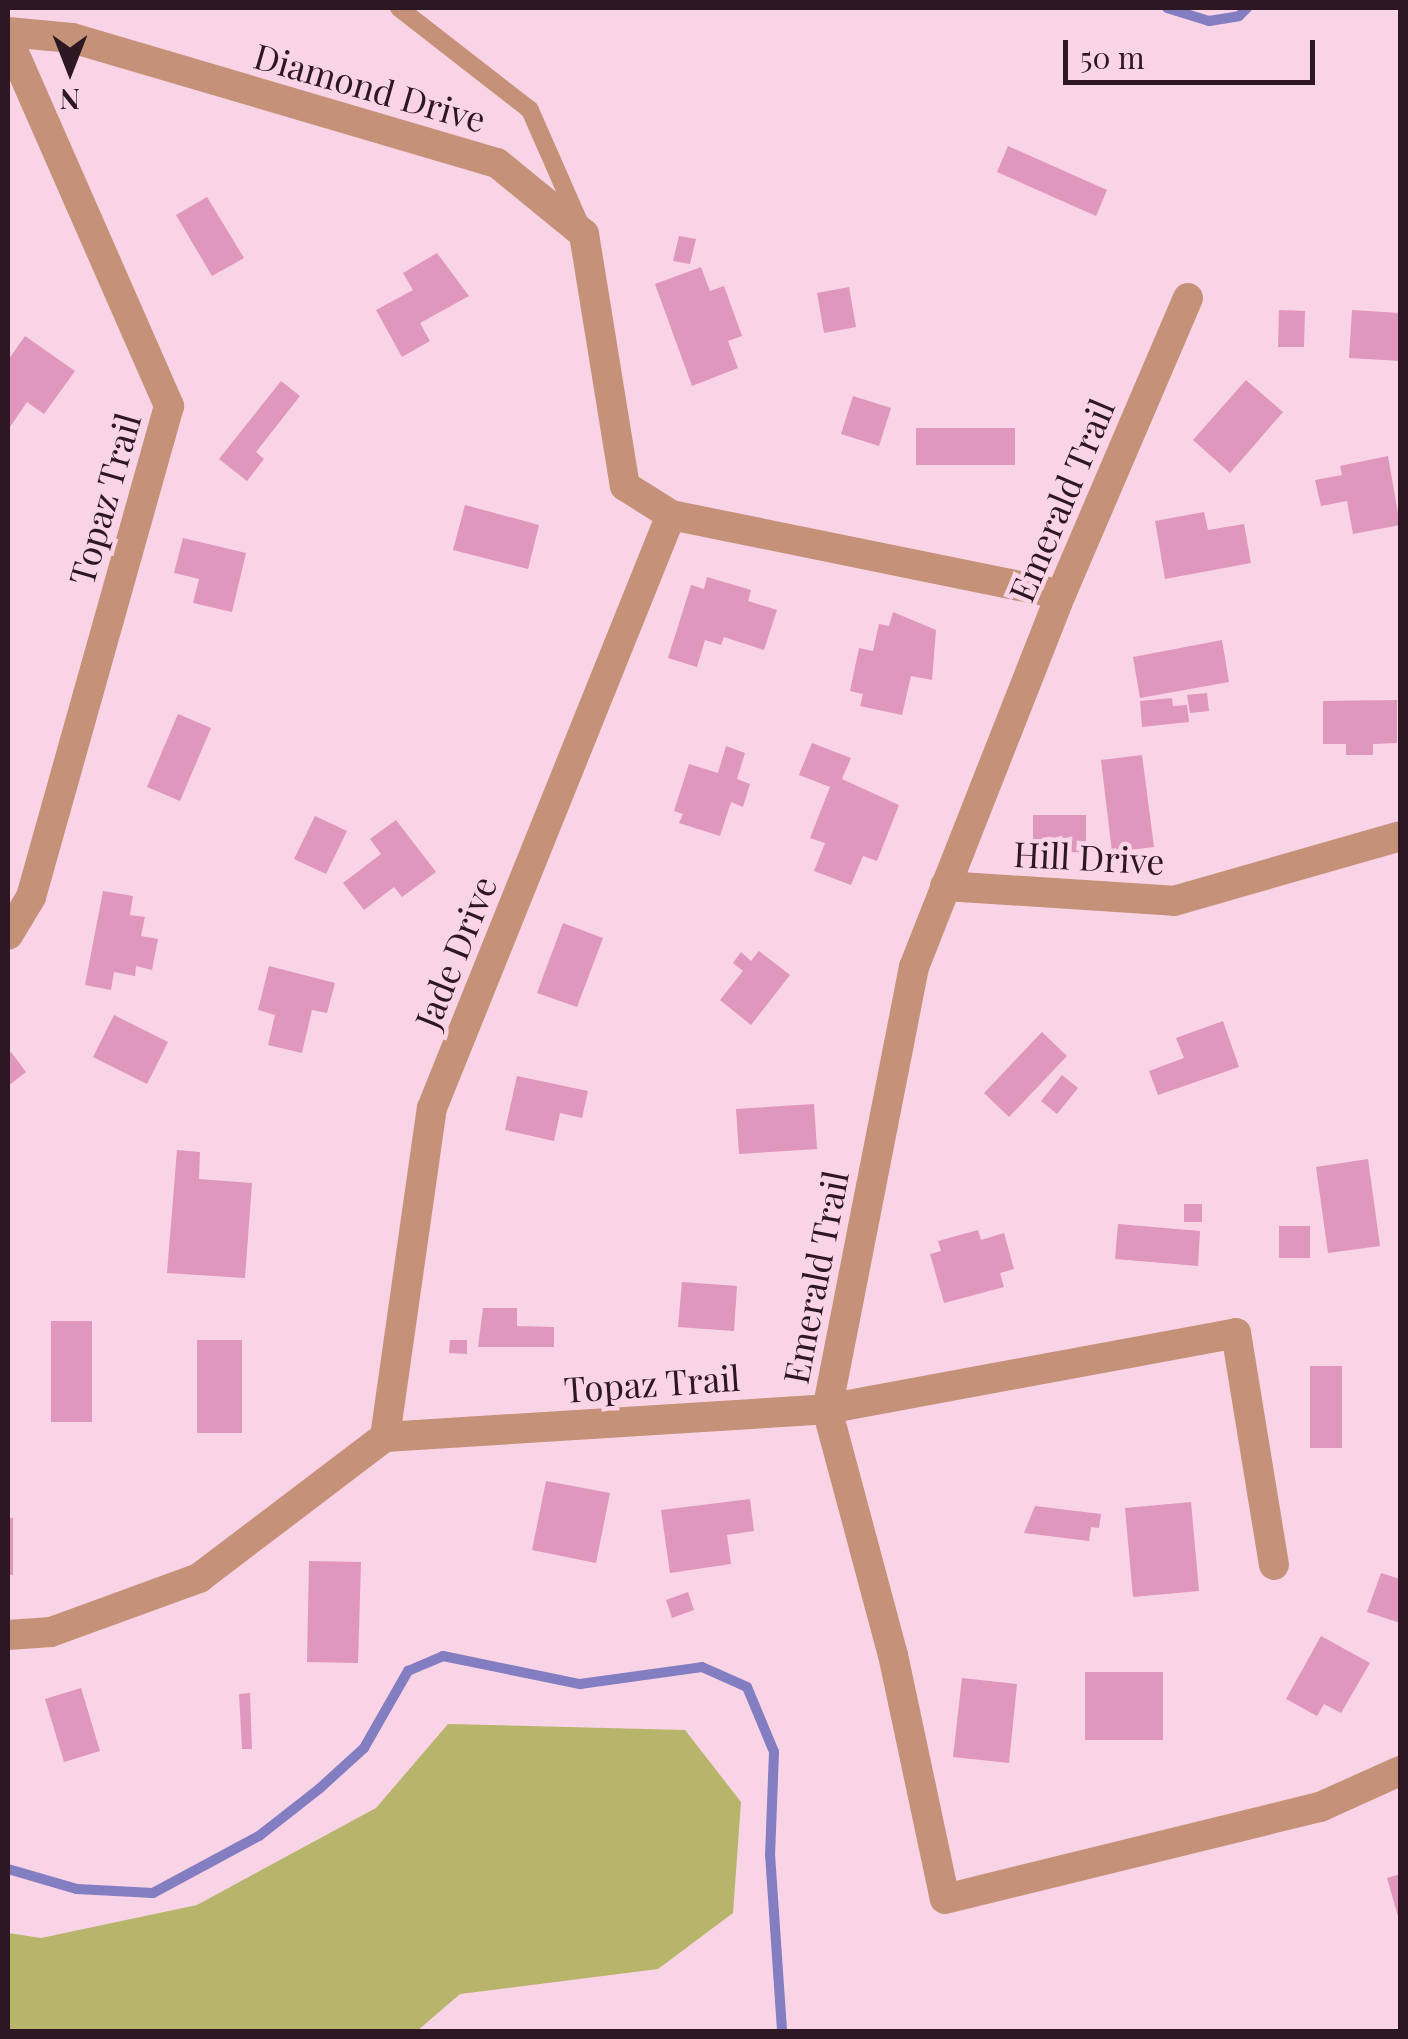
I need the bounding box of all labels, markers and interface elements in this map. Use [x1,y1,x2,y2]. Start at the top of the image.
north arrow [20,20,120,120]
scale bar [1068,20,1320,82]
street label: Diamond Drive [249,34,491,140]
text: 50 m [1080,37,1145,77]
text: N [60,82,80,119]
street label: Emerald Trail [999,392,1123,608]
street label: Topaz Trail [59,408,149,590]
street label: Hill Drive [1012,832,1166,882]
street label: Jade Drive [405,870,505,1034]
street label: Emerald Trail [774,1167,856,1387]
street label: Topaz Trail [562,1356,742,1410]

